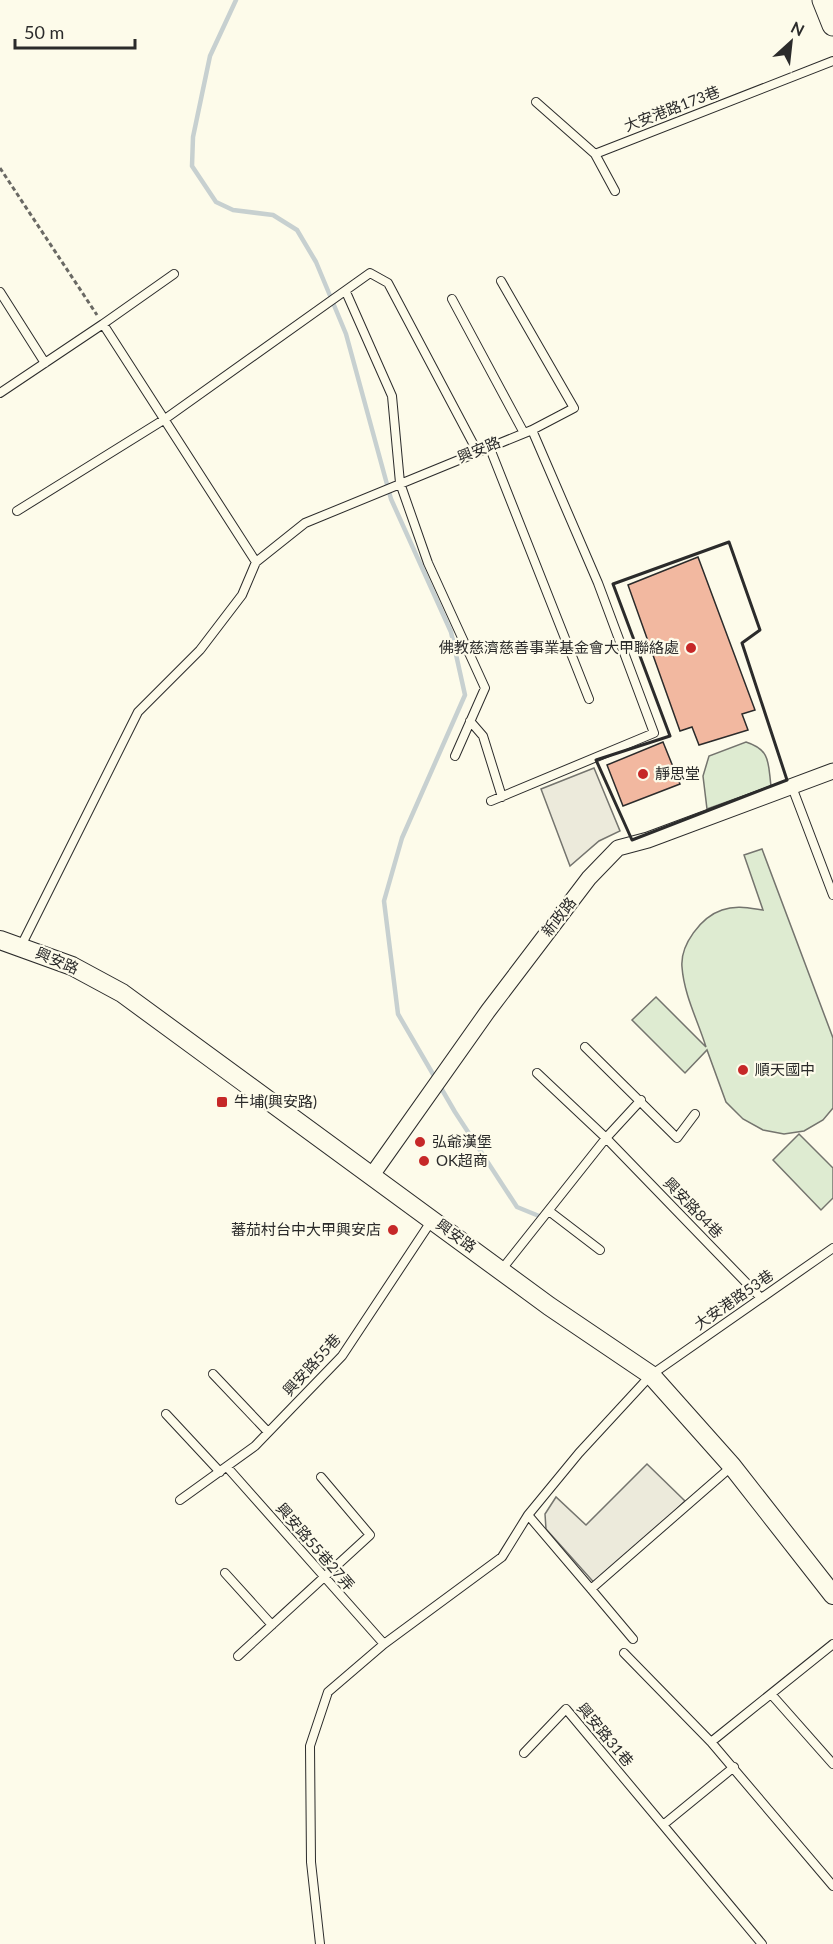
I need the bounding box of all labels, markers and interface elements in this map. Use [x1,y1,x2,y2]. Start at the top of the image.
scale bar [15,12,135,50]
north arrow [761,12,821,72]
text: N [788,17,808,39]
text: 50 m [24,21,64,43]
street label: 大安港路173巷 [621,82,722,135]
street label: 興安路 [454,432,503,466]
place label: 佛教慈濟慈善事業基金會大甲聯絡處 [439,638,679,656]
marker: 佛教慈濟慈善事業基金會大甲聯絡處 [684,641,698,655]
place label: 靜思堂 [655,764,700,782]
marker: 靜思堂 [636,767,650,781]
street label: 新政路 [537,893,579,940]
street label: 興安路 [33,943,82,977]
place label: 順天國中 [755,1060,815,1078]
marker: 順天國中 [736,1063,750,1077]
place label: 牛埔(興安路) [234,1092,317,1110]
marker: 牛埔(興安路) [215,1095,229,1109]
place label: 弘爺漢堡 [432,1132,492,1150]
marker: 弘爺漢堡 [413,1135,427,1149]
place label: OK超商 [436,1151,488,1169]
marker: OK超商 [417,1154,431,1168]
street label: 興安路84巷 [660,1173,727,1241]
street label: 興安路 [433,1215,480,1256]
place label: 蕃茄村台中大甲興安店 [231,1220,381,1238]
marker: 蕃茄村台中大甲興安店 [386,1223,400,1237]
street label: 大安港路53巷 [690,1265,776,1333]
street label: 興安路55巷 [279,1330,344,1399]
street label: 興安路55巷27弄 [273,1499,359,1594]
street label: 興安路31巷 [574,1699,638,1770]

